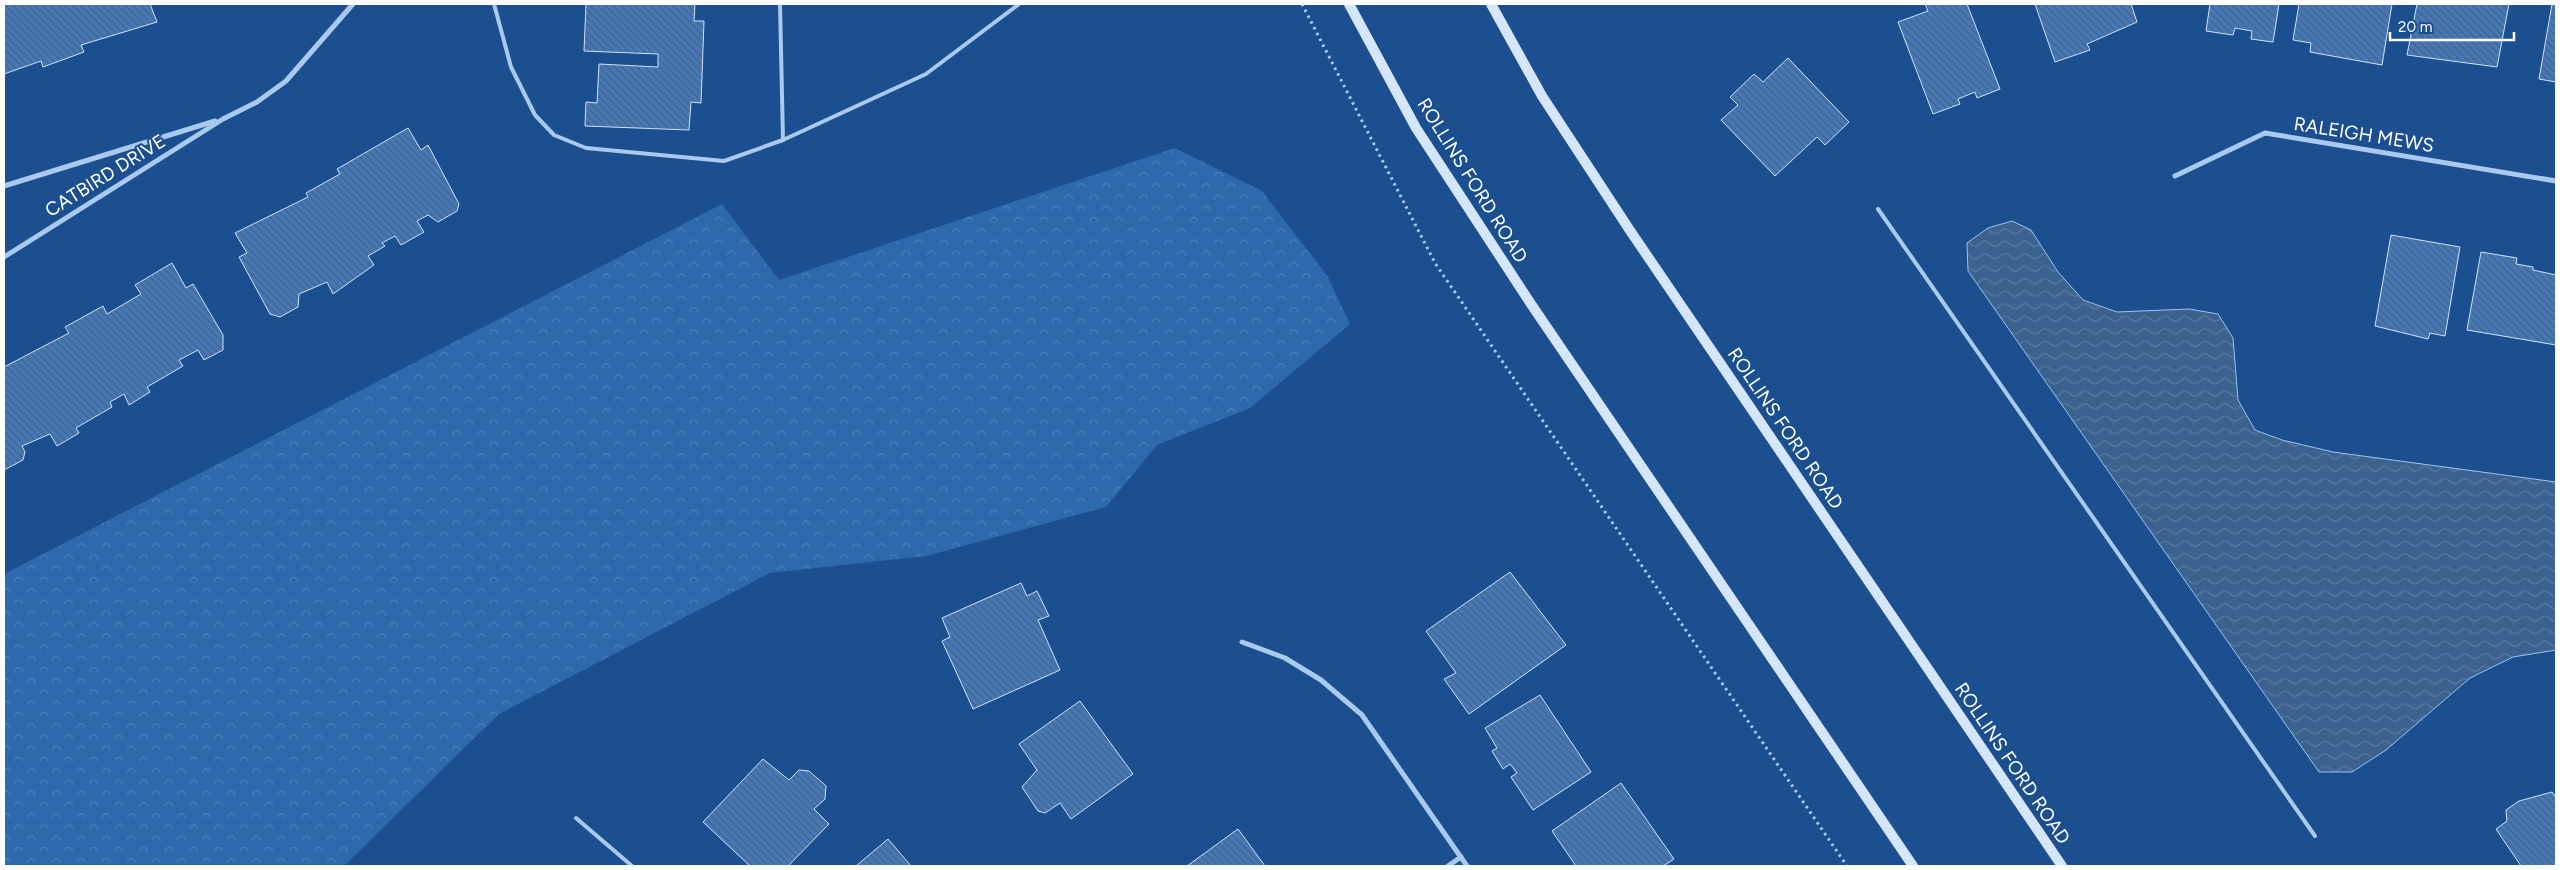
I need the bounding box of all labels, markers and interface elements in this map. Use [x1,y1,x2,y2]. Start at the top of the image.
scale bar [2390,10,2514,42]
text: 20 m [2398,18,2432,36]
street label: ROLLINS FORD ROAD [1413,94,1533,267]
street label: RALEIGH MEWS [2292,112,2436,157]
street label: CATBIRD DRIVE [41,129,170,222]
street label: ROLLINS FORD ROAD [1723,343,1848,513]
street label: ROLLINS FORD ROAD [1950,678,2075,848]

